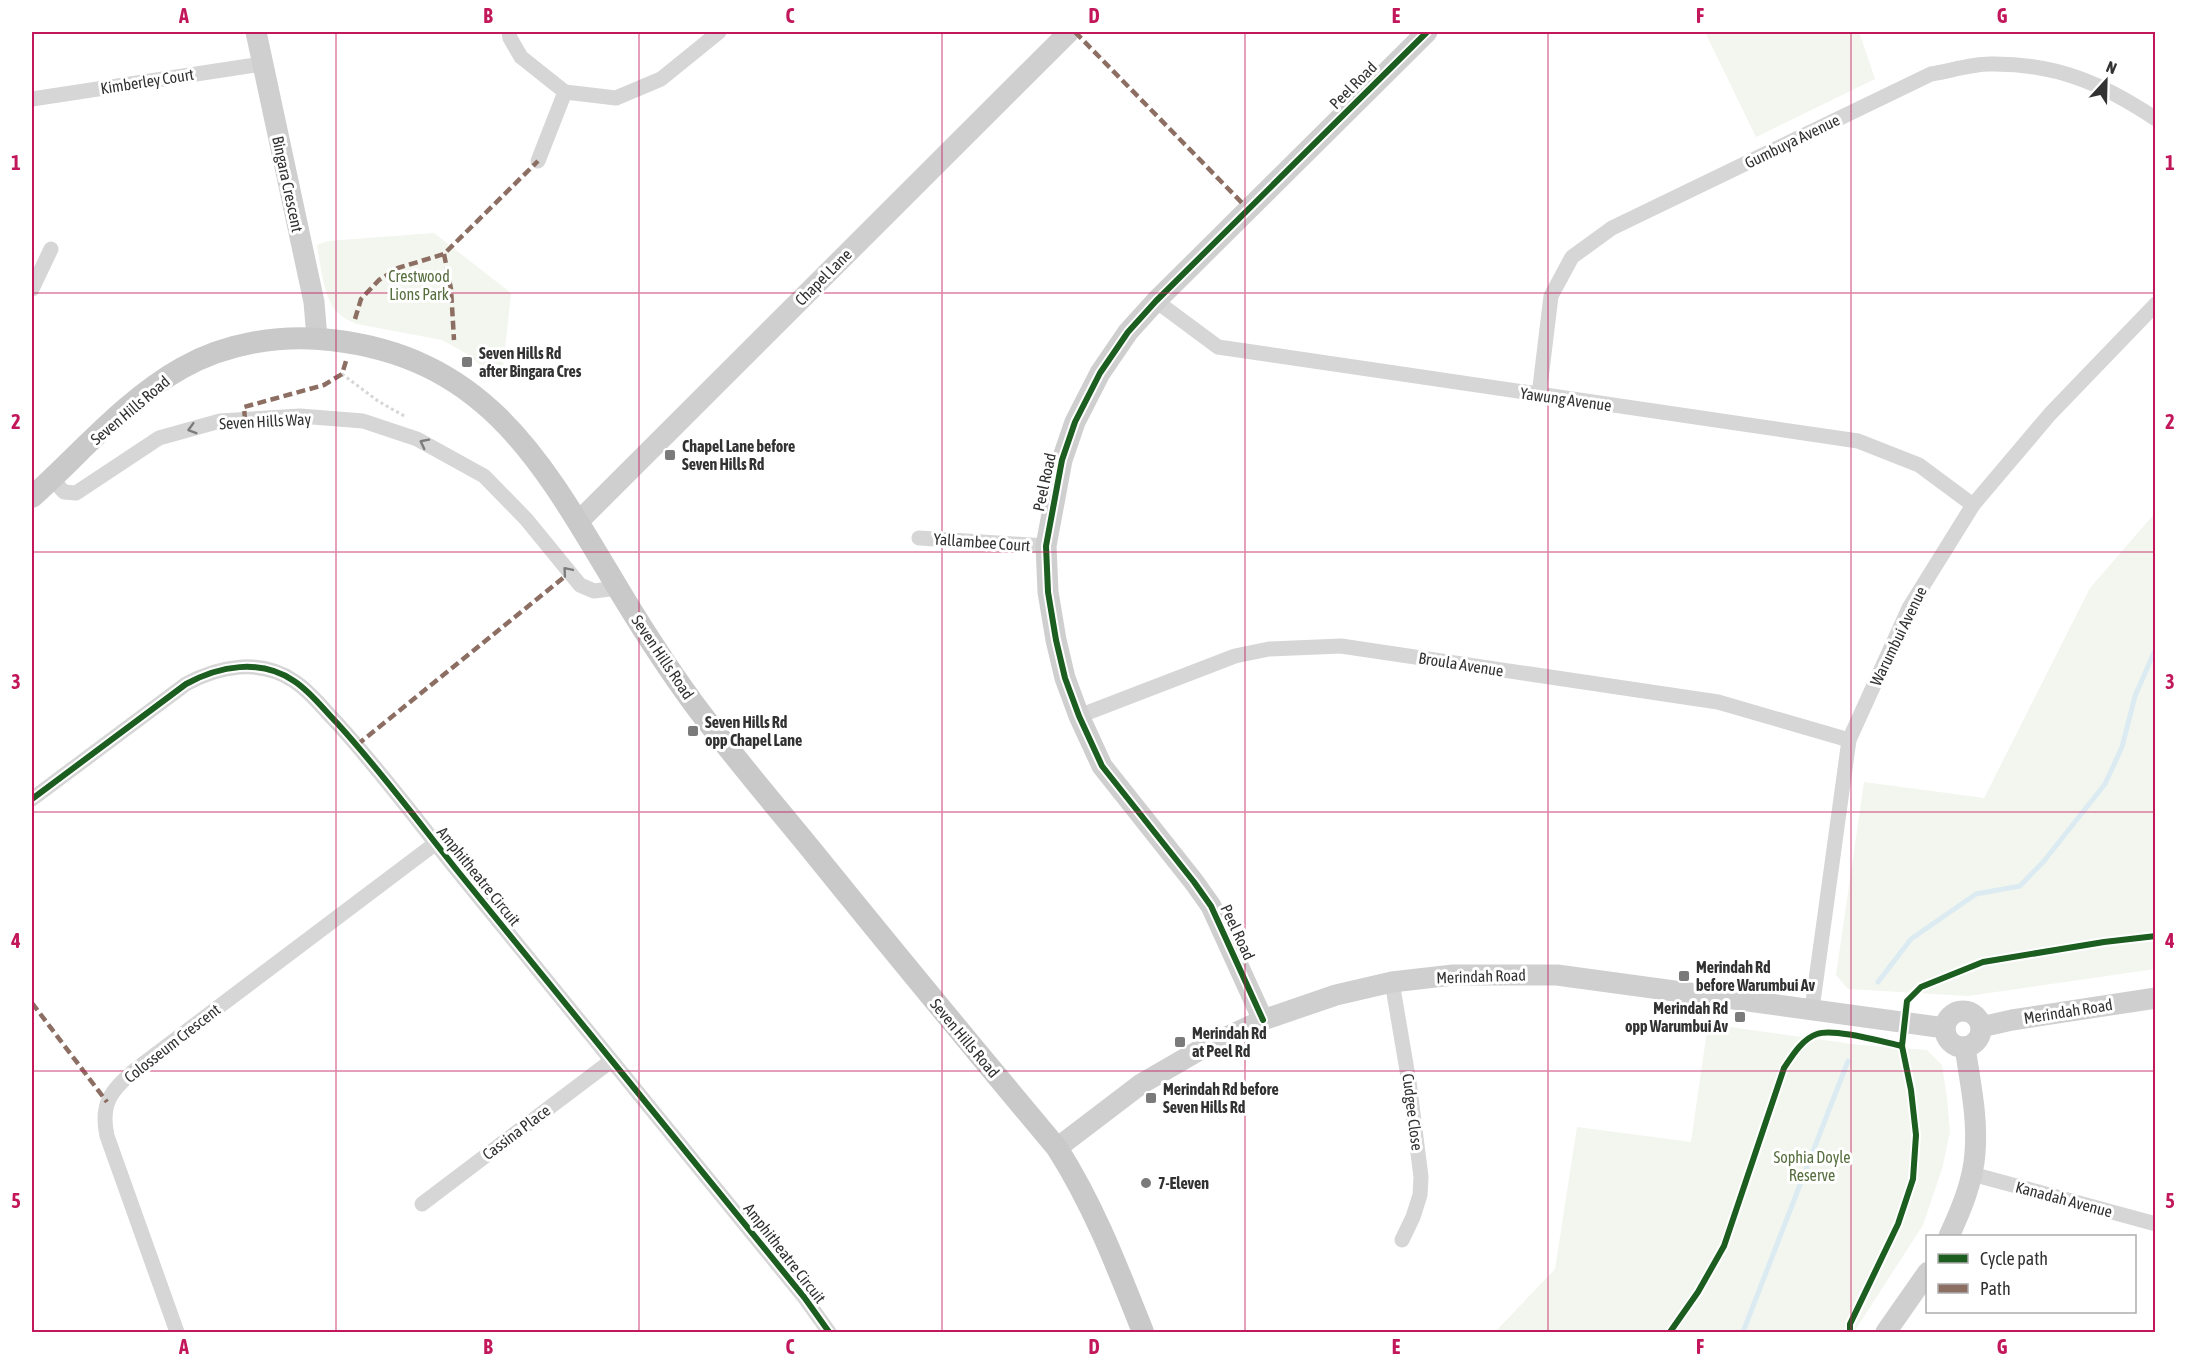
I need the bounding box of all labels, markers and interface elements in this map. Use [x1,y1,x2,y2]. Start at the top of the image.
text: A [178,4,189,27]
text: B [483,4,493,27]
text: C [786,4,795,27]
text: D [1088,4,1100,27]
text: E [1392,4,1401,27]
text: F [1696,4,1704,27]
text: G [1997,4,2008,27]
north arrow [2076,51,2136,111]
text: N [2104,57,2119,77]
street label: Peel Road [1326,58,1380,112]
street label: Kimberley Court [99,65,195,98]
street label: Gumbuya Avenue [1742,110,1843,173]
street label: Bingara Crescent [268,134,307,234]
text: 1 [11,151,21,174]
text: 1 [2165,151,2175,174]
street label: Chapel Lane [791,245,856,310]
park label: Crestwood Lions Park [388,267,450,303]
place label: Seven Hills Rd after Bingara Cres [479,344,582,380]
marker: Seven Hills Rd after Bingara Cres [460,355,474,369]
street label: Seven Hills Road [87,372,173,448]
street label: Yawung Avenue [1519,384,1613,415]
text: 2 [11,410,21,433]
street label: Seven Hills Way [219,410,312,433]
text: 2 [2165,410,2175,433]
one-way arrow [187,422,198,434]
place label: Chapel Lane before Seven Hills Rd [682,437,795,473]
one-way arrow [419,439,430,450]
marker: Chapel Lane before Seven Hills Rd [663,448,677,462]
street label: Peel Road [1029,451,1059,513]
street label: Yallambee Court [933,530,1031,554]
one-way arrow [563,567,574,578]
street label: Warumbui Avenue [1866,584,1930,688]
street label: Seven Hills Road [628,612,698,702]
street label: Broula Avenue [1417,648,1505,680]
text: 3 [11,670,21,693]
text: 3 [2165,670,2175,693]
place label: Seven Hills Rd opp Chapel Lane [705,713,802,749]
marker: Seven Hills Rd opp Chapel Lane [686,724,700,738]
street label: Amphitheatre Circuit [433,823,525,930]
street label: Peel Road [1217,901,1259,963]
text: 4 [10,929,21,952]
text: 4 [2164,929,2175,952]
place label: Merindah Rd before Warumbui Av [1696,958,1816,994]
street label: Merindah Road [1436,965,1526,987]
marker: Merindah Rd before Warumbui Av [1677,969,1691,983]
street label: Seven Hills Road [927,995,1003,1081]
street label: Merindah Road [2022,995,2114,1027]
place label: Merindah Rd opp Warumbui Av [1625,999,1728,1035]
street label: Colosseum Crescent [120,1000,224,1086]
marker: Merindah Rd opp Warumbui Av [1733,1010,1747,1024]
place label: Merindah Rd at Peel Rd [1192,1024,1267,1060]
marker: Merindah Rd at Peel Rd [1173,1035,1187,1049]
street label: Cudgee Close [1398,1072,1427,1152]
place label: Merindah Rd before Seven Hills Rd [1163,1080,1279,1116]
marker: Merindah Rd before Seven Hills Rd [1144,1091,1158,1105]
street label: Cassina Place [479,1101,553,1163]
park label: Sophia Doyle Reserve [1773,1148,1851,1184]
place label: 7-Eleven [1158,1174,1209,1192]
marker: 7-Eleven [1139,1176,1153,1190]
street label: Kanadah Avenue [2014,1177,2114,1221]
text: 5 [11,1189,21,1212]
text: 5 [2165,1189,2175,1212]
street label: Amphitheatre Circuit [740,1199,830,1307]
legend [1926,1235,2136,1313]
text: Cycle path [1980,1248,2048,1269]
text: Path [1980,1278,2011,1299]
text: A [178,1335,189,1358]
text: B [483,1335,493,1358]
text: C [786,1335,795,1358]
text: D [1088,1335,1100,1358]
text: E [1392,1335,1401,1358]
text: F [1696,1335,1704,1358]
text: G [1997,1335,2008,1358]

